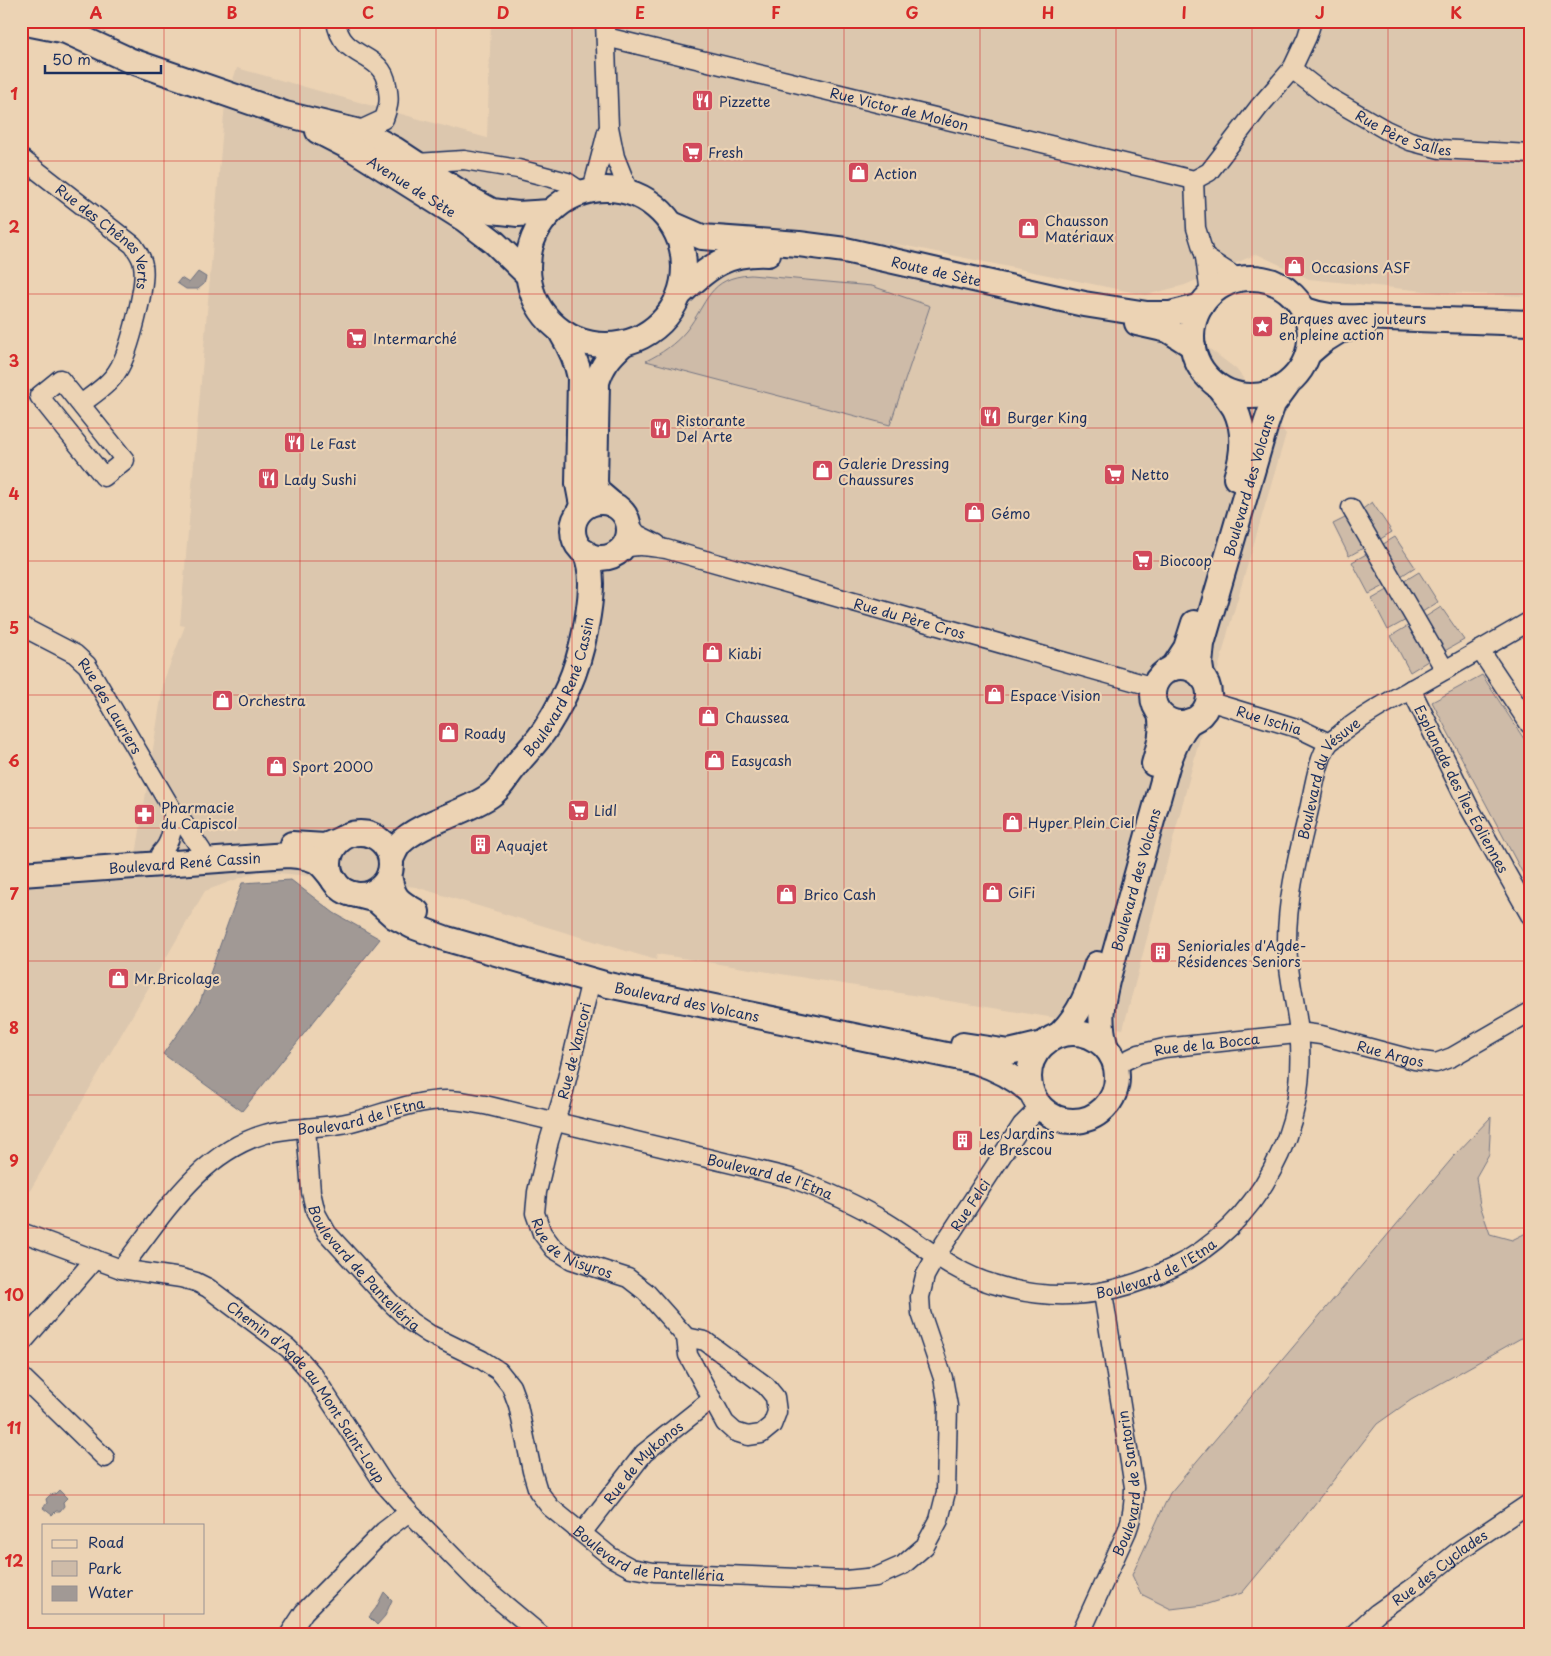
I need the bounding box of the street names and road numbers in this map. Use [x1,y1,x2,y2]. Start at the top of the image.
street label: Rue Victor de Moléon [828,81,971,135]
street label: Rue Père Salles [1352,104,1452,160]
street label: Avenue de Sète [364,150,460,222]
street label: Rue des Chênes Verts [52,178,154,291]
street label: Route de Sète [889,250,983,291]
street label: Boulevard des Volcans [1218,411,1279,559]
street label: Rue du Père Cros [852,592,968,644]
street label: Boulevard René Cassin [518,615,598,761]
street label: Rue des Lauriers [74,652,148,758]
street label: Rue Ischia [1234,700,1305,740]
street label: Esplanade des Îles Éoliennes [1410,701,1515,877]
street label: Boulevard du Vésuve [1292,712,1364,842]
street label: Boulevard des Volcans [1105,806,1165,954]
street label: Boulevard René Cassin [108,846,261,878]
street label: Boulevard des Volcans [613,976,761,1027]
street label: Rue de Vancori [552,1000,596,1102]
street label: Rue de la Bocca [1152,1027,1261,1061]
street label: Rue Argos [1355,1035,1425,1072]
street label: Boulevard de l'Etna [296,1092,427,1139]
street label: Boulevard de l'Etna [705,1148,837,1204]
street label: Rue Felci [945,1174,995,1235]
street label: Boulevard de Pantelléria [304,1203,425,1336]
street label: Rue de Nisyros [527,1215,615,1283]
street label: Boulevard de l'Etna [1094,1233,1221,1303]
street label: Chemin d'Agde au Mont Saint-Loup [223,1295,391,1487]
street label: Boulevard de Santorin [1107,1409,1145,1559]
street label: Rue de Mykonos [598,1416,687,1508]
street label: Boulevard de Pantelléria [569,1520,725,1585]
street label: Rue des Cyclades [1387,1524,1491,1610]

